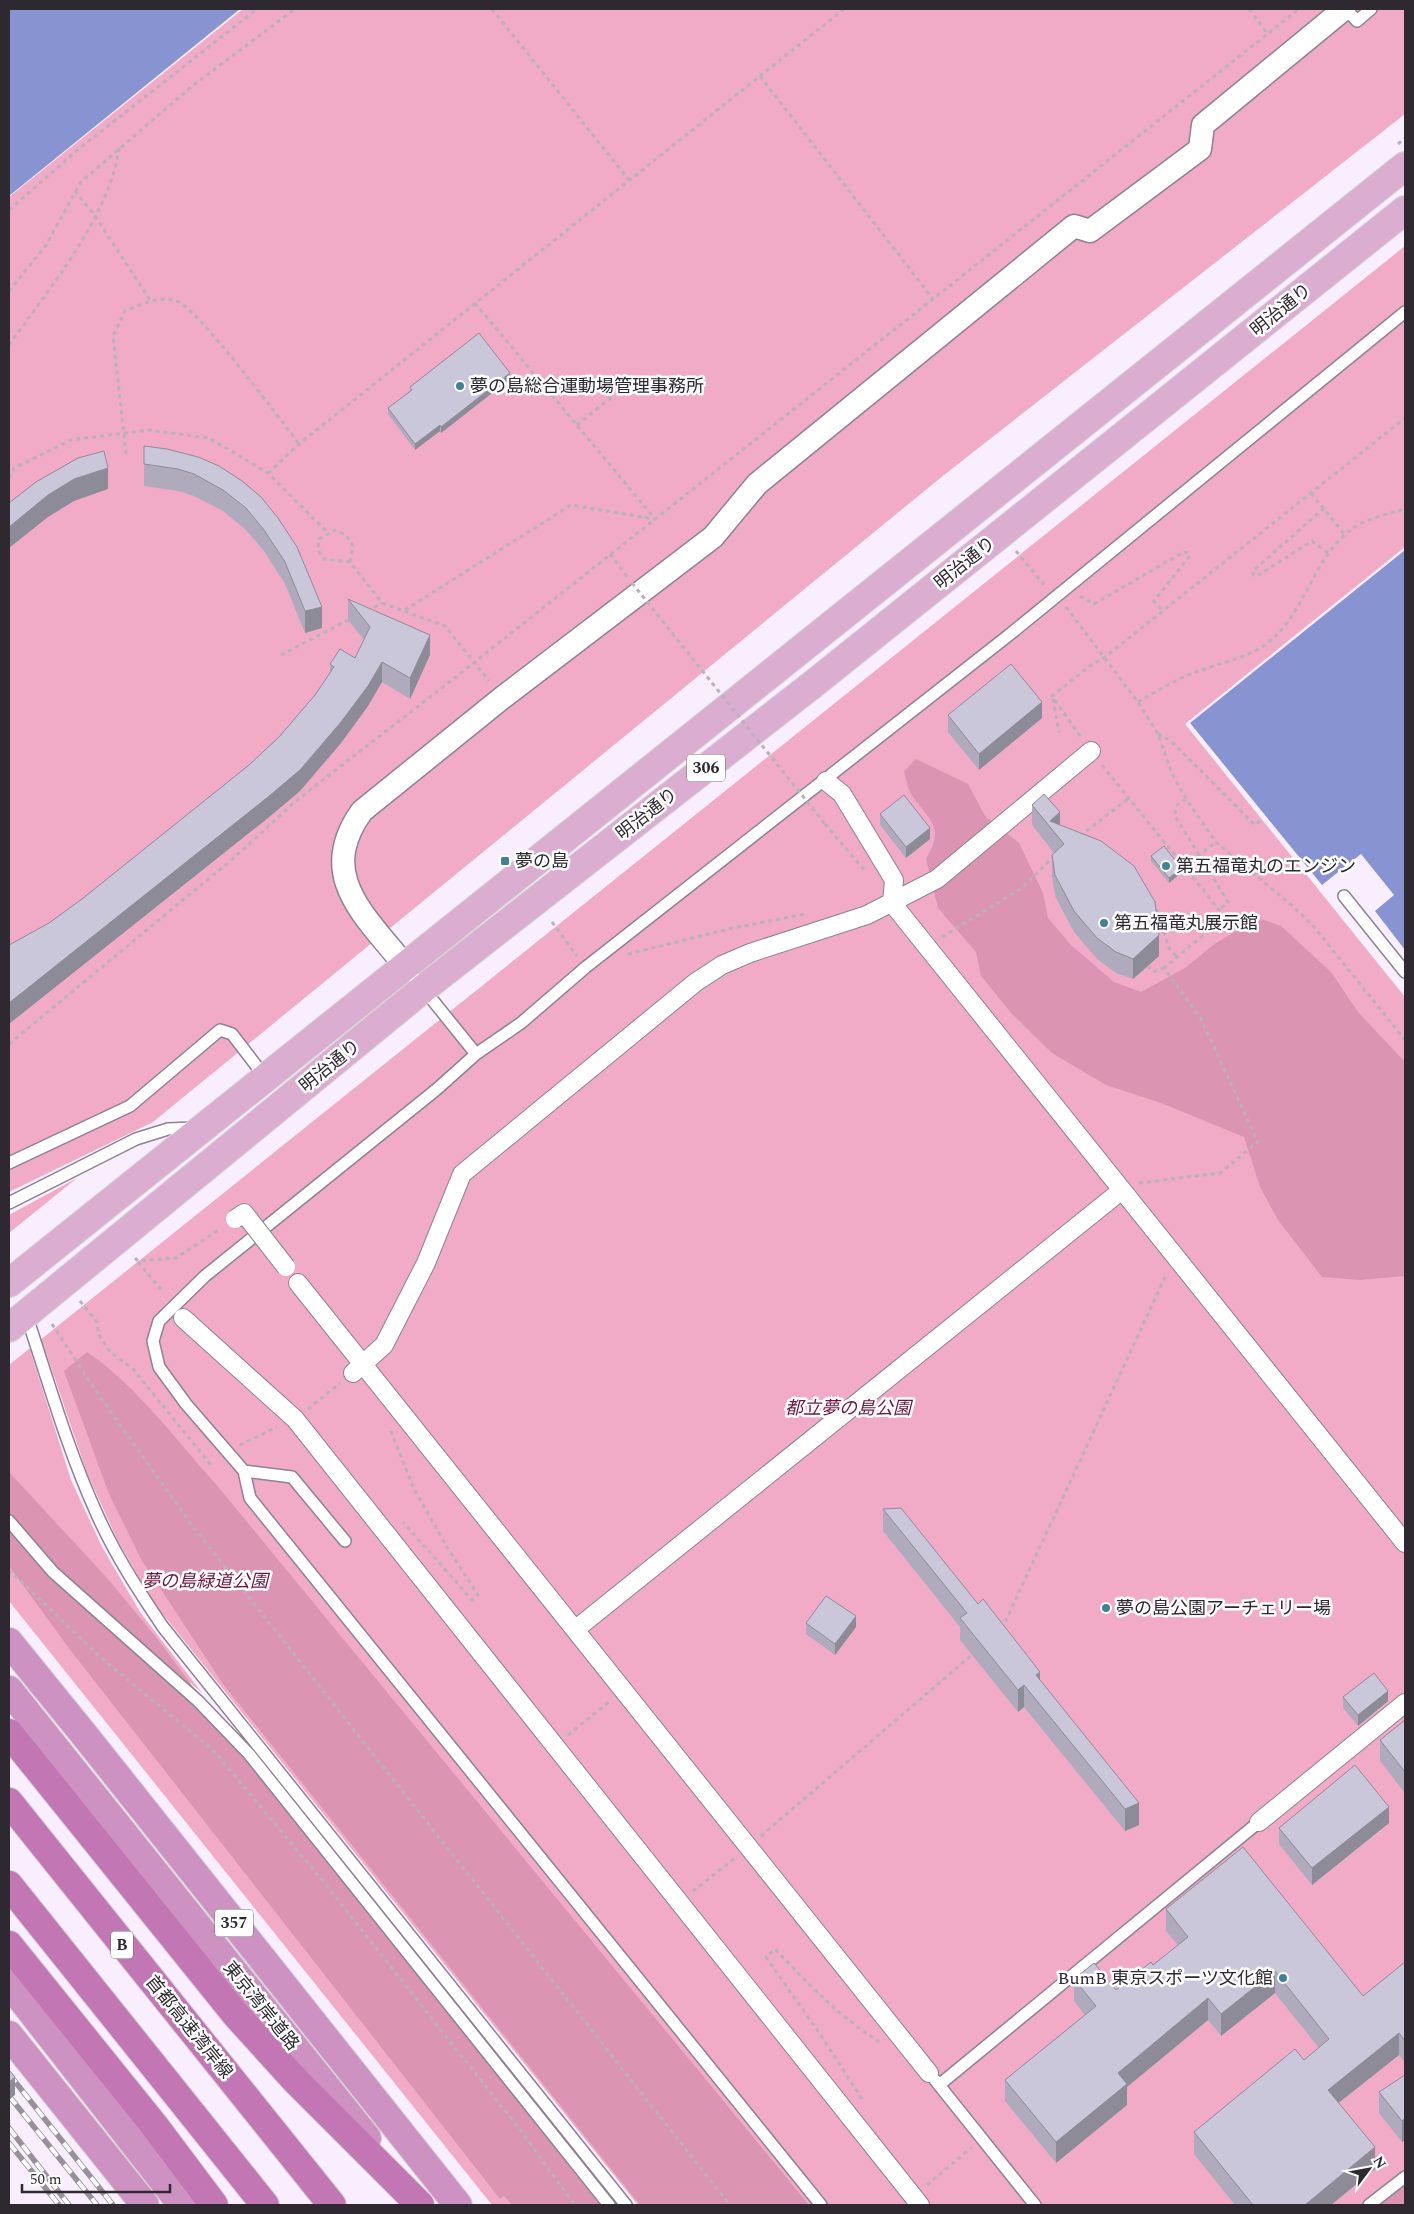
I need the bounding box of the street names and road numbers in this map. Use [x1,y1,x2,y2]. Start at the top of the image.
street label: 明治通り [1245,277,1317,343]
street label: 明治通り [929,530,1001,596]
road number: 306 [687,754,725,781]
street label: 明治通り [610,781,684,847]
street label: 明治通り [294,1033,366,1099]
road number: 357 [215,1910,253,1936]
road number: B [111,1932,133,1958]
street label: 東京湾岸道路 [217,1956,305,2056]
street label: 首都高速湾岸線 [139,1970,239,2084]

